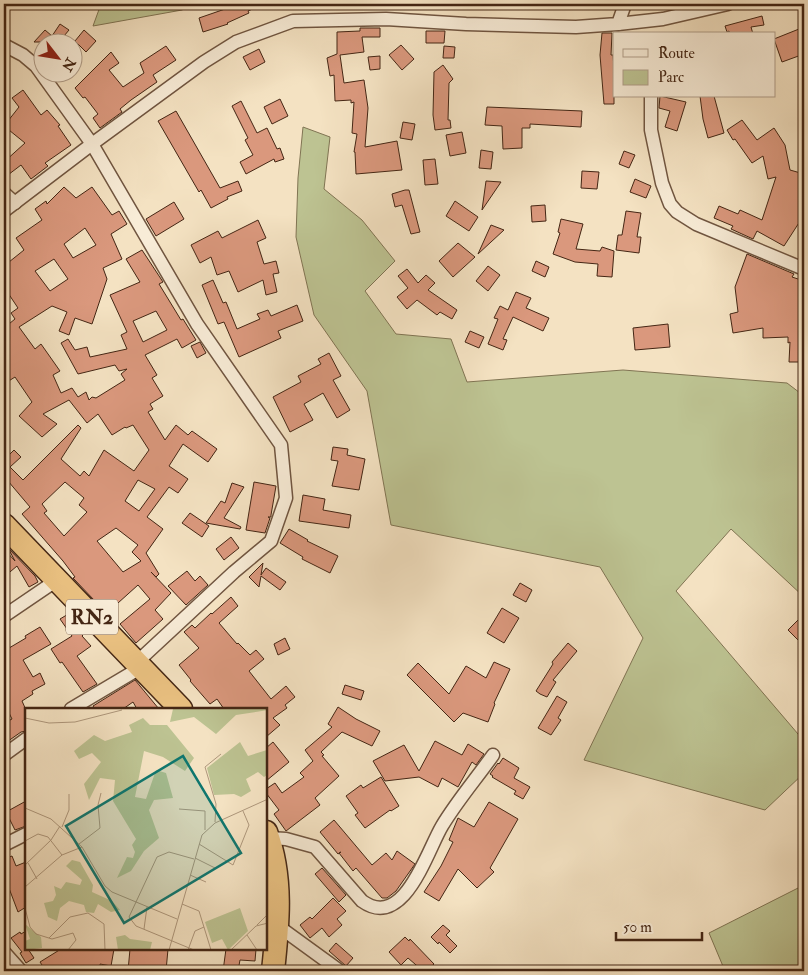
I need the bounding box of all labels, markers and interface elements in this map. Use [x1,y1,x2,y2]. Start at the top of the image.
north arrow [32,32,82,82]
legend [613,32,776,98]
text: Route [658,44,695,63]
text: N [58,54,80,75]
text: Parc [658,68,684,87]
road number: RN2 [66,600,118,634]
inset map [25,708,268,950]
scale bar [616,910,702,942]
text: 50 m [623,918,652,937]

